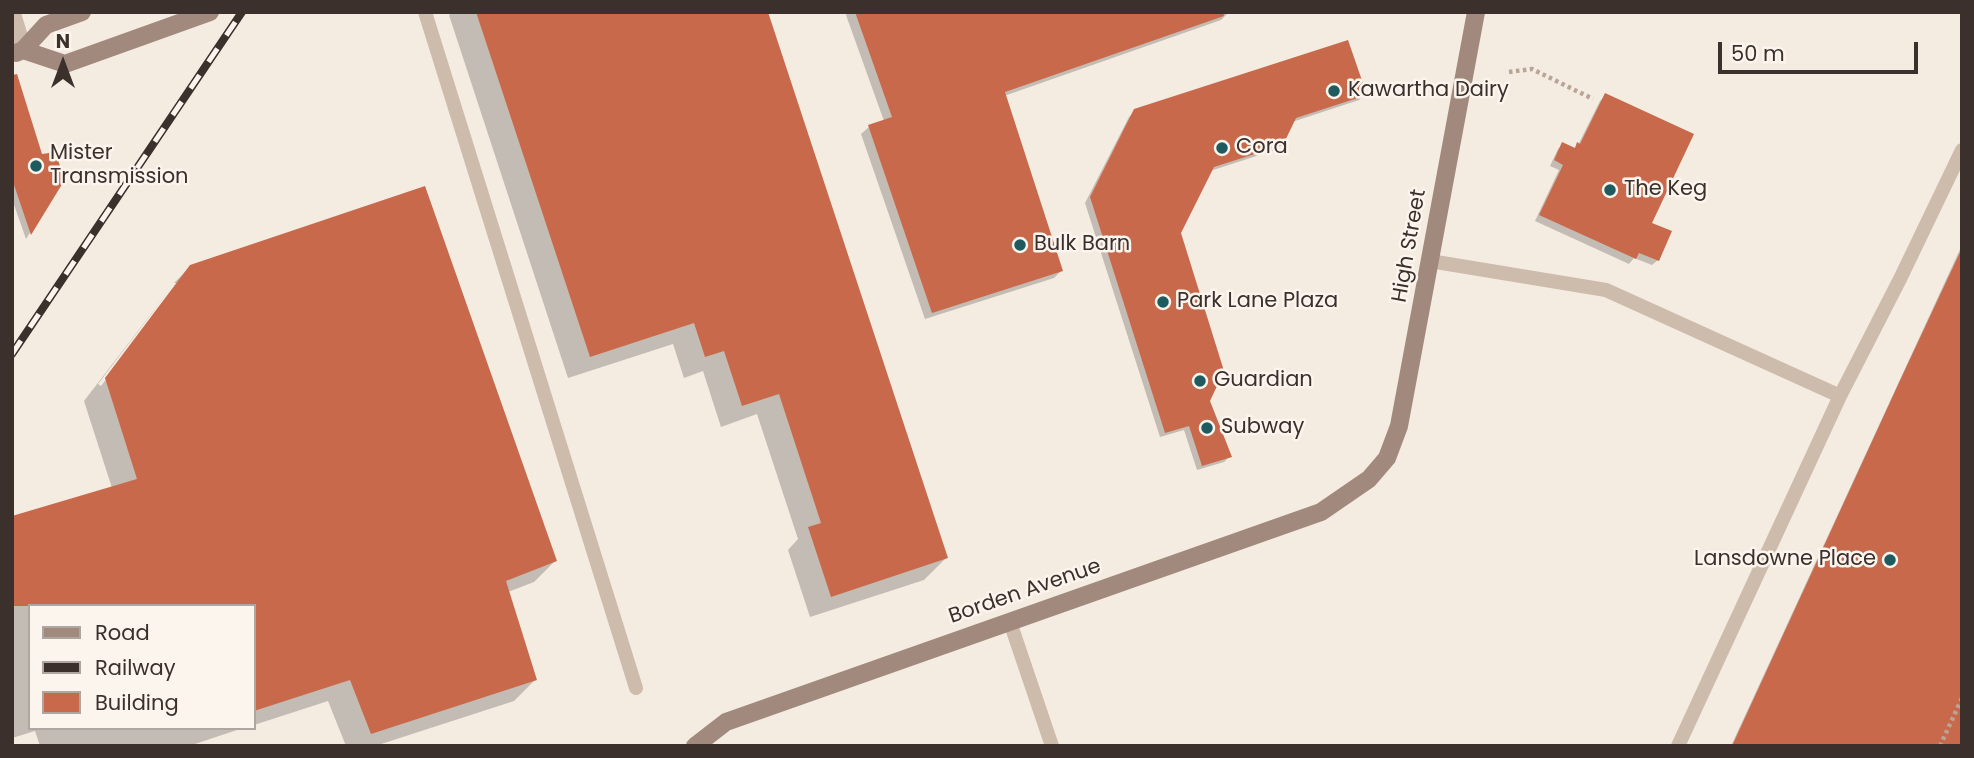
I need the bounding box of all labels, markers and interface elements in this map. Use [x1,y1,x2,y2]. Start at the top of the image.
north arrow [28,28,98,98]
text: N [56,28,70,55]
scale bar [1722,28,1922,72]
text: 50 m [1731,39,1785,68]
place label: Kawartha Dairy [1348,78,1509,104]
marker: Kawartha Dairy [1326,83,1342,99]
place label: Cora [1236,135,1288,161]
marker: Cora [1214,140,1230,156]
place label: Mister Transmission [50,141,189,191]
marker: Mister Transmission [28,158,44,174]
place label: The Keg [1624,177,1707,203]
marker: The Keg [1602,182,1618,198]
street label: High Street [1388,187,1432,305]
place label: Bulk Barn [1034,232,1130,258]
marker: Bulk Barn [1012,237,1028,253]
place label: Park Lane Plaza [1177,289,1338,315]
marker: Park Lane Plaza [1155,294,1171,310]
place label: Guardian [1214,368,1313,394]
marker: Guardian [1192,373,1208,389]
place label: Subway [1221,415,1304,441]
marker: Subway [1199,420,1215,436]
place label: Lansdowne Place [1694,547,1876,573]
marker: Lansdowne Place [1882,552,1898,568]
street label: Borden Avenue [946,554,1104,630]
legend [28,604,256,730]
text: Road [95,618,150,647]
text: Railway [95,653,176,682]
text: Building [95,688,179,717]

